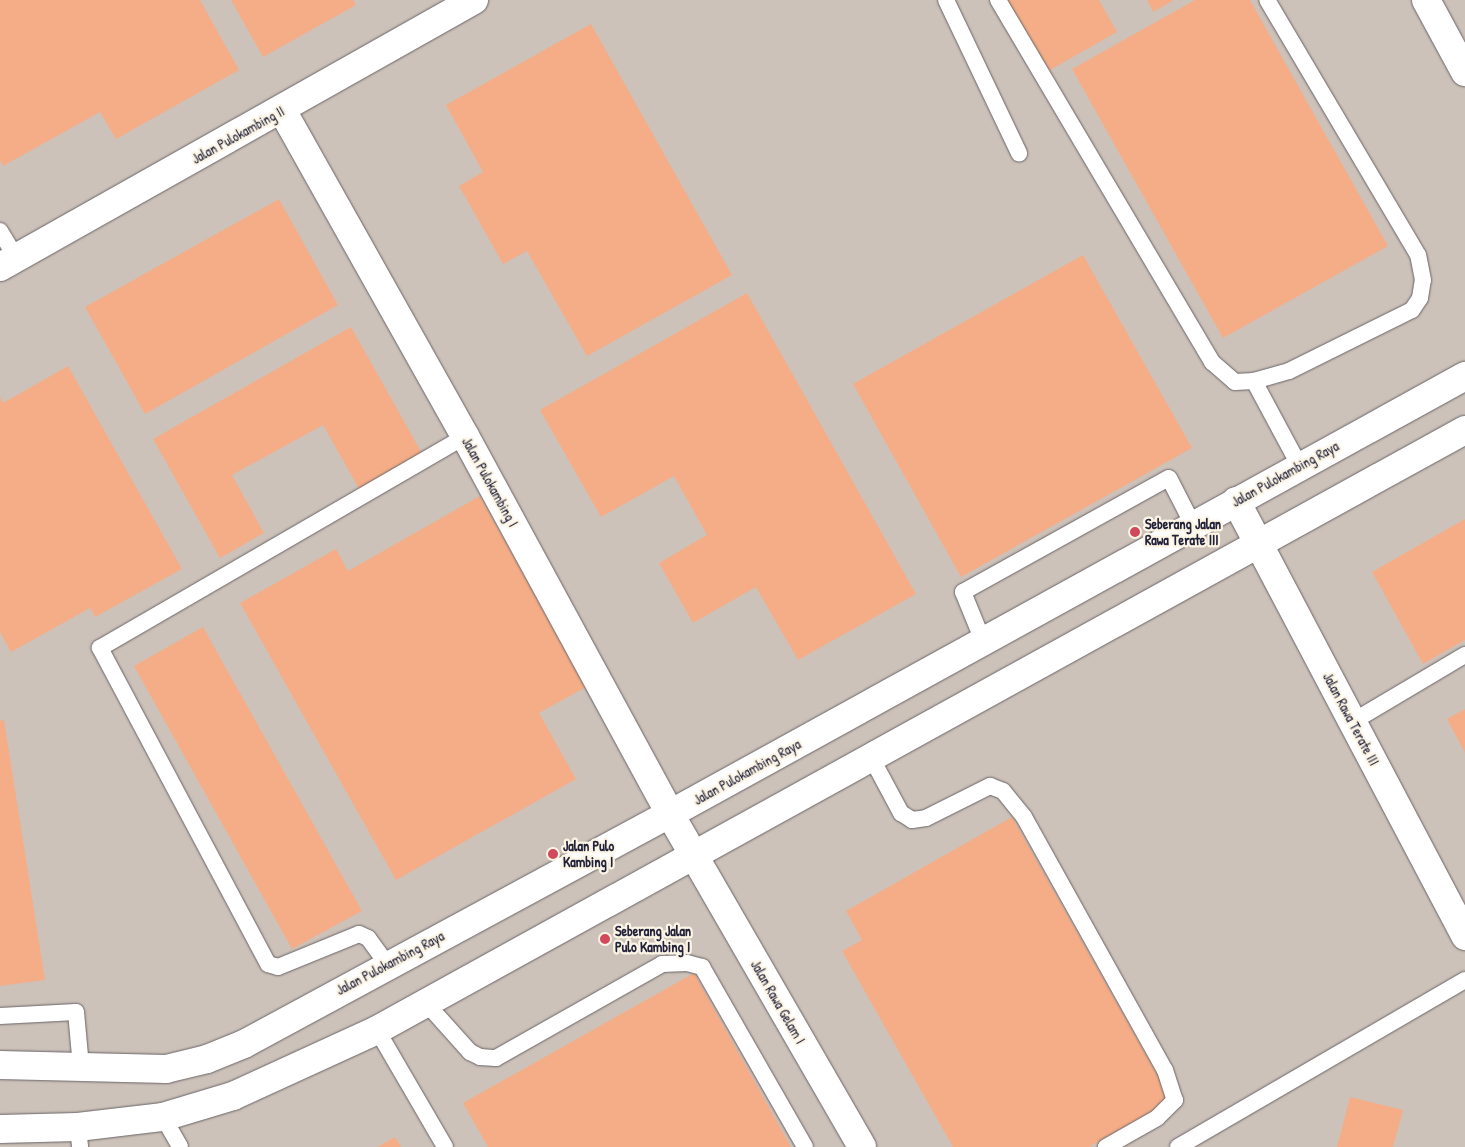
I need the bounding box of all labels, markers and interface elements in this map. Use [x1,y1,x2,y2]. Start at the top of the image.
street label: Jalan Pulokambing II [189,103,287,167]
street label: Jalan Pulokambing I [458,434,522,530]
street label: Jalan Pulokambing Raya [1229,438,1341,510]
place label: Seberang Jalan Rawa Terate III [1145,516,1221,548]
marker: Seberang Jalan Rawa Terate III [1129,526,1141,538]
street label: Jalan Rawa Terate III [1319,670,1383,768]
street label: Jalan Pulokambing Raya [691,736,803,808]
place label: Jalan Pulo Kambing I [563,838,614,870]
marker: Jalan Pulo Kambing I [547,848,559,860]
place label: Seberang Jalan Pulo Kambing I [615,923,691,956]
street label: Jalan Pulokambing Raya [333,927,447,999]
marker: Seberang Jalan Pulo Kambing I [599,933,611,945]
street label: Jalan Rawa Gelam I [747,957,809,1047]

